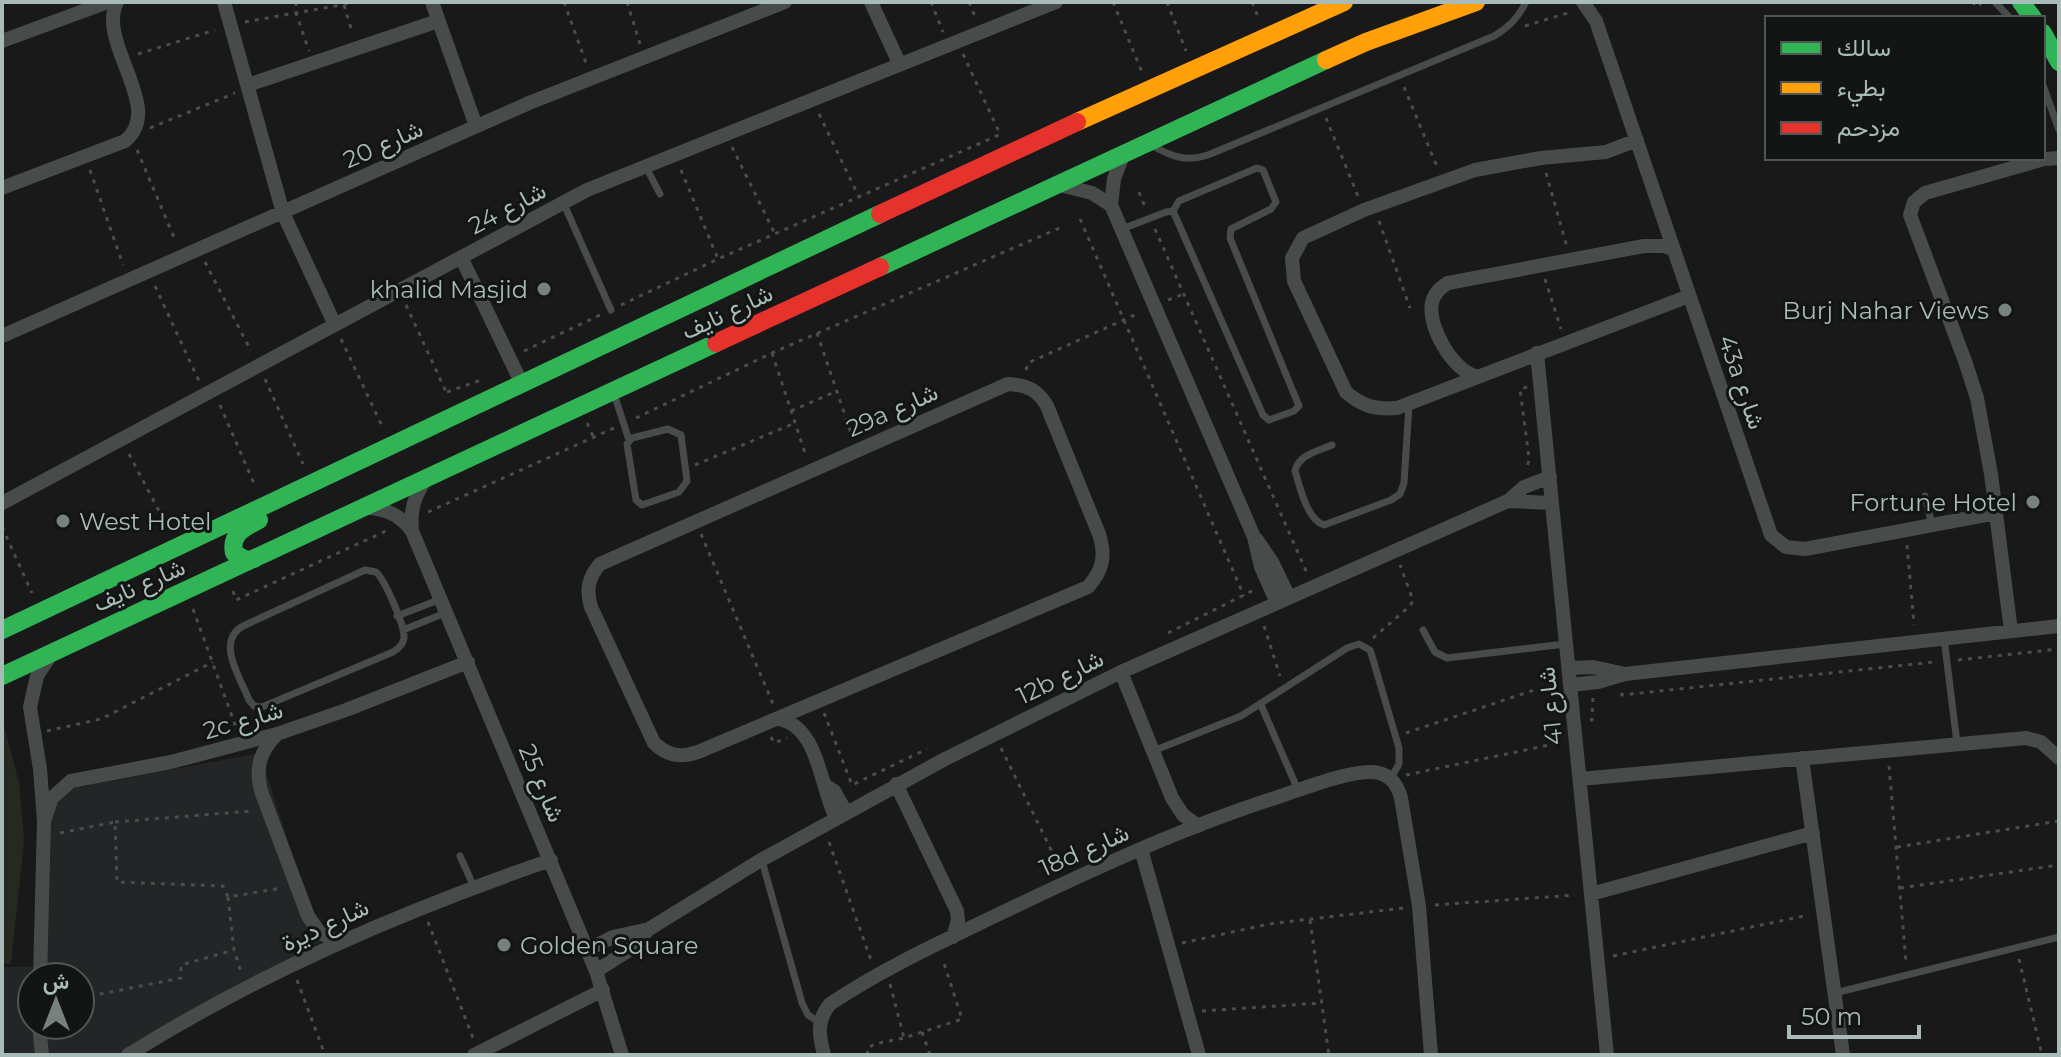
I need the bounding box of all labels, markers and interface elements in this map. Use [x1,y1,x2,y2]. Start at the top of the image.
legend [1765,16,2045,160]
text: سالك [1837,33,1891,62]
text: بطيء [1837,73,1886,107]
text: مزدحم [1837,113,1900,144]
street label: شارع 20 [339,114,428,176]
street label: شارع 24 [463,176,552,242]
place label: khalid Masjid [370,275,528,304]
street label: شارع نايف [677,278,778,348]
marker: khalid Masjid [535,280,553,298]
place label: Burj Nahar Views [1783,296,1989,325]
marker: Burj Nahar Views [1996,301,2014,319]
street label: 43a شارع [1710,331,1772,434]
street label: 29a شارع [842,377,943,445]
place label: Fortune Hotel [1850,488,2017,517]
marker: Fortune Hotel [2024,493,2042,511]
place label: West Hotel [79,507,211,536]
marker: West Hotel [54,512,72,530]
street label: شارع نايف [89,552,190,620]
street label: 12b شارع [1012,644,1109,712]
street label: شارع 41 [1531,665,1571,747]
street label: 2c شارع [200,695,287,747]
street label: شارع 25 [511,740,571,827]
street label: 18d شارع [1035,817,1134,884]
street label: شارع ديرة [277,892,374,960]
place label: Golden Square [520,931,698,960]
marker: Golden Square [495,936,513,954]
north arrow [16,961,96,1041]
text: ش [43,968,69,995]
scale bar [1789,989,1919,1039]
text: 50 m [1801,1002,1862,1031]

